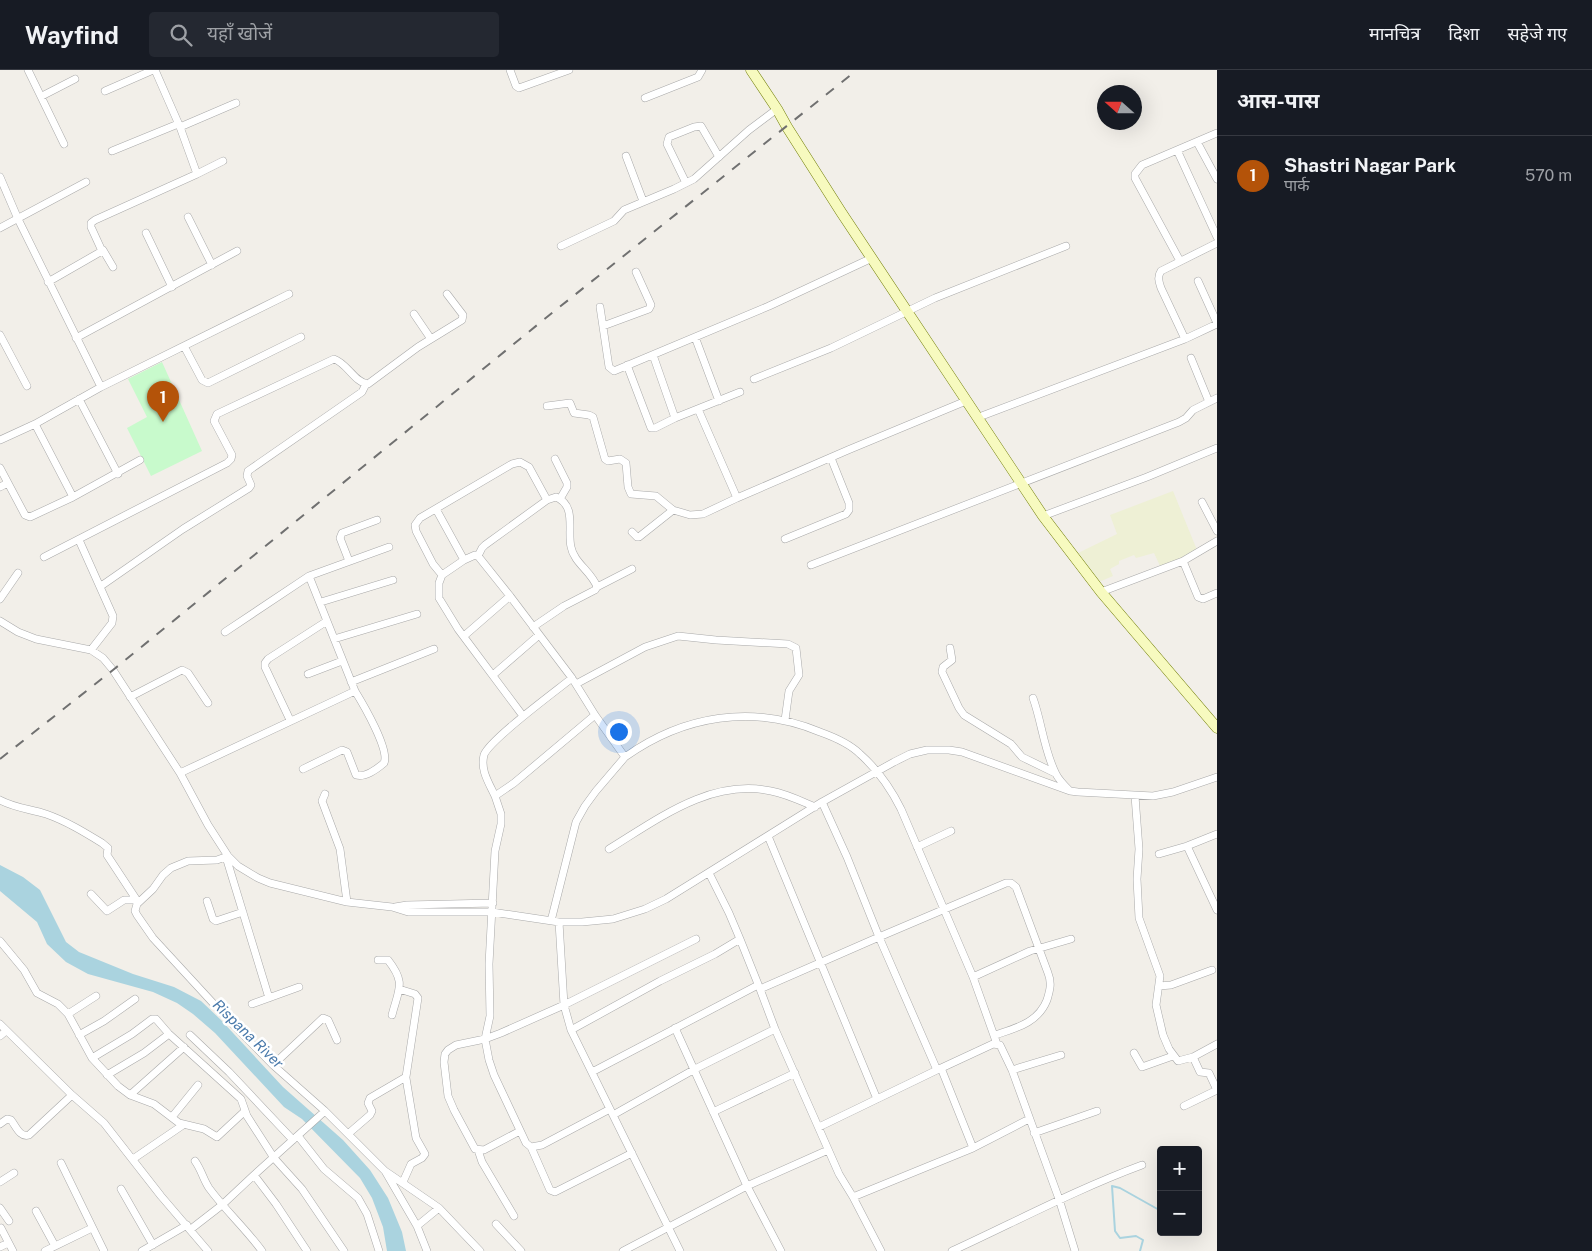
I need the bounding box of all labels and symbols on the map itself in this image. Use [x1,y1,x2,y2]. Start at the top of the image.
north arrow [1097,85,1142,130]
pin: 1 [147,381,179,422]
your location [606,719,632,745]
water label: Rispana River [210,996,287,1072]

